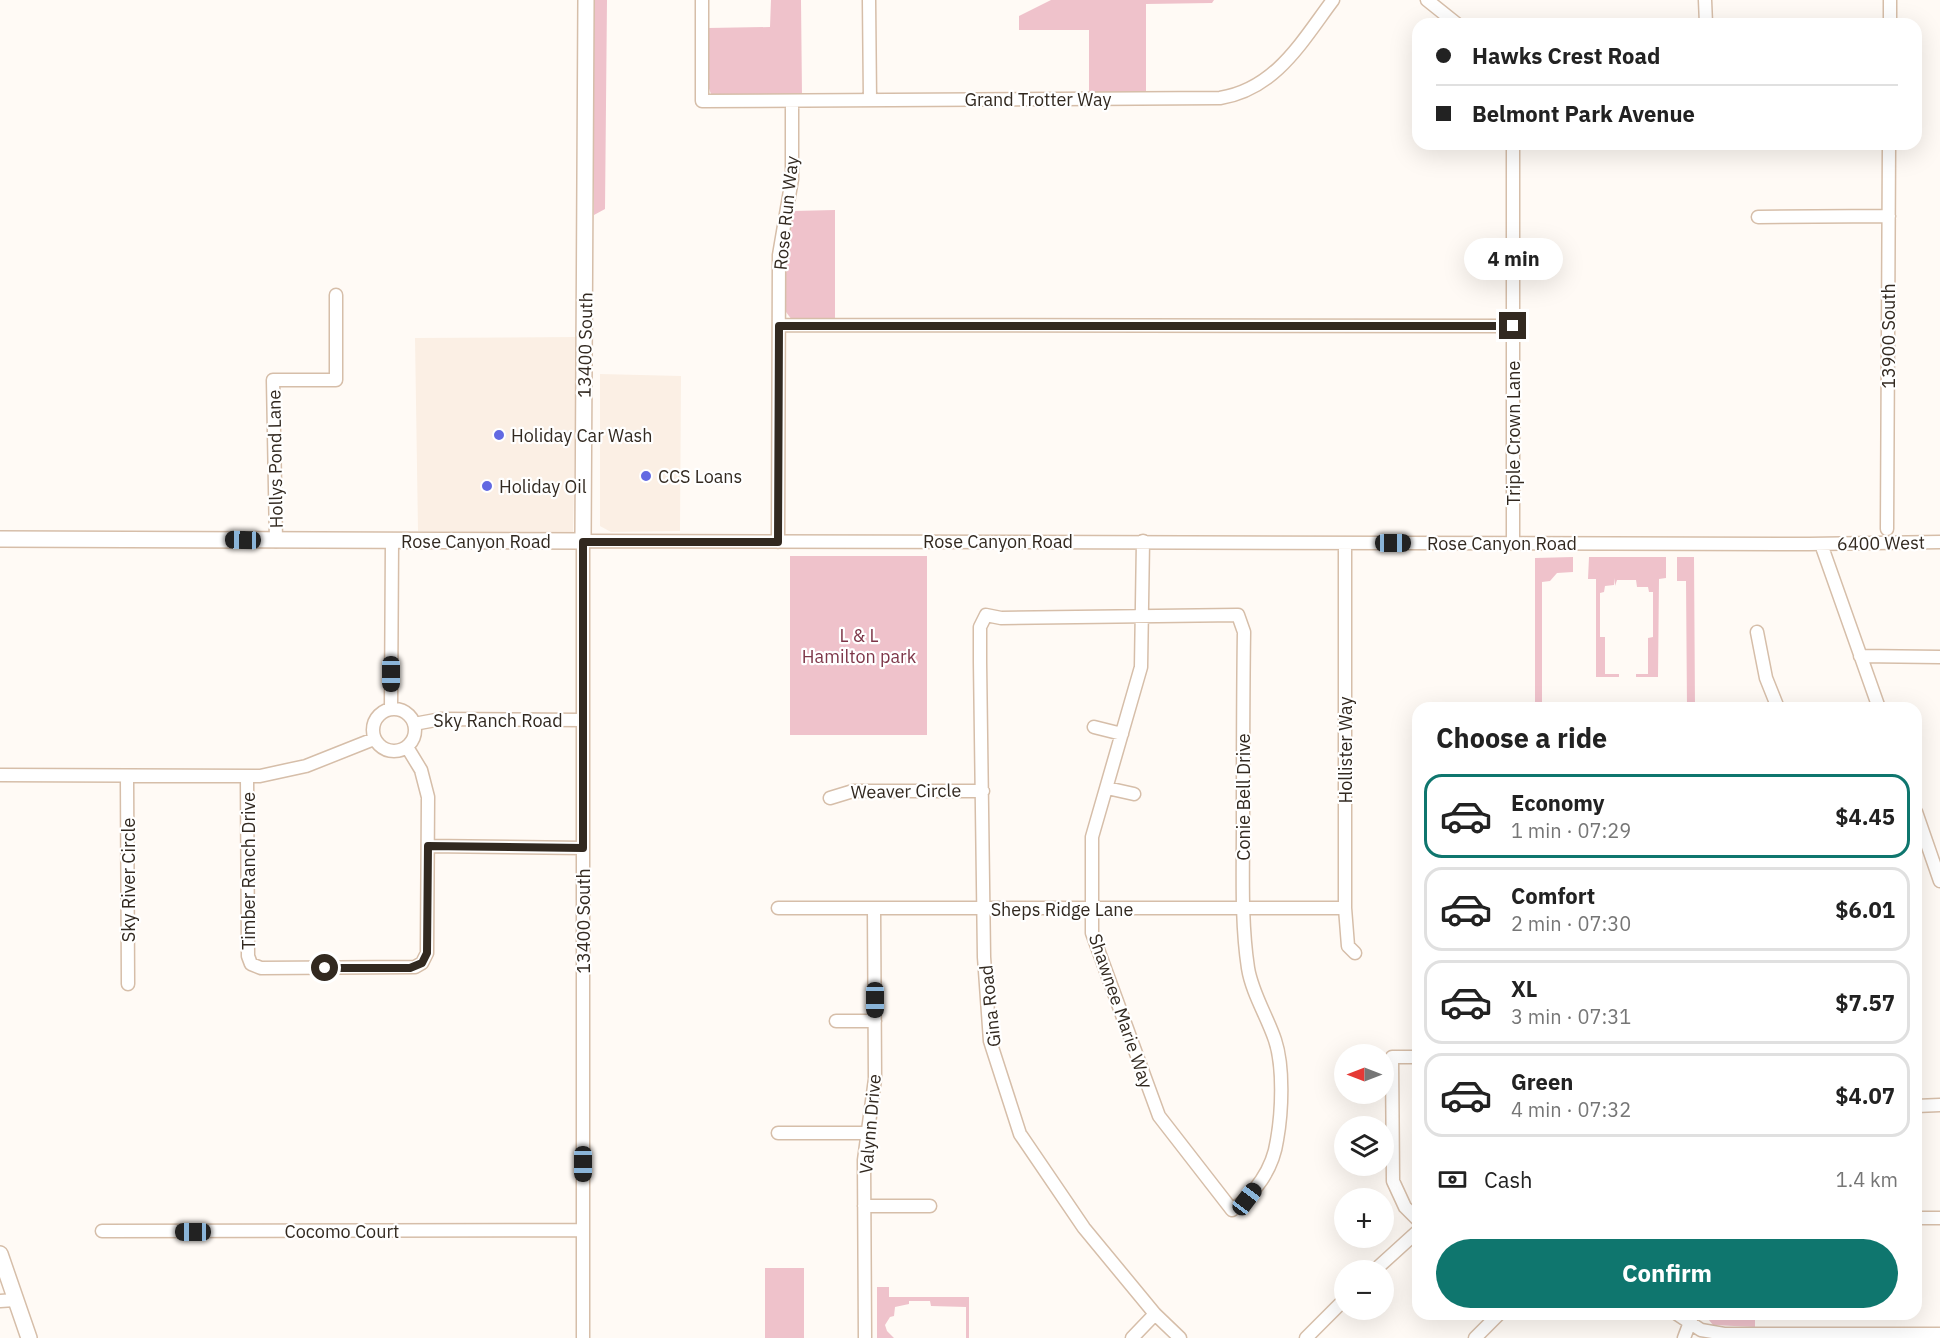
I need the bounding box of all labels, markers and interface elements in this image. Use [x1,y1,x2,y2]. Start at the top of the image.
text: Hawks Crest Road [1472,41,1660,70]
street label: Grand Trotter Way [964,88,1112,111]
text: Belmont Park Avenue [1472,99,1695,128]
street label: Rose Run Way [769,155,803,271]
callout: 4 min [1464,239,1562,281]
text: 4 min [1487,245,1540,272]
street label: 13900 South [1877,283,1900,389]
street label: 13400 South [573,292,597,398]
route end [1499,312,1526,339]
street label: Triple Crown Lane [1502,361,1525,505]
street label: Hollys Pond Lane [262,389,288,528]
place label: Holiday Car Wash [511,424,653,447]
marker: Holiday Car Wash [492,428,506,442]
place label: CCS Loans [658,465,742,488]
marker: CCS Loans [639,469,653,483]
place label: Holiday Oil [499,475,587,498]
marker: Holiday Oil [480,479,494,493]
street label: Rose Canyon Road [401,530,551,553]
street label: Rose Canyon Road [923,530,1073,553]
car [225,531,261,549]
street label: 6400 West [1837,531,1925,555]
street label: Rose Canyon Road [1427,532,1577,555]
car [1375,534,1411,552]
park label: L & L Hamilton park [802,624,917,668]
car [382,656,400,692]
street label: Hollister Way [1334,696,1357,804]
street label: Sky Ranch Road [433,709,563,732]
text: Choose a ride [1436,720,1607,755]
street label: Conie Bell Drive [1232,733,1255,861]
street label: Weaver Circle [851,779,962,803]
text: Economy [1511,788,1605,817]
icon: car [1439,789,1493,843]
street label: Timber Ranch Drive [237,792,260,950]
text: $4.45 [1835,802,1895,831]
text: 1 min · 07:29 [1511,817,1631,844]
street label: Sky River Circle [117,818,140,942]
street label: 13400 South [572,868,595,974]
text: Comfort [1511,881,1595,910]
icon: car [1439,882,1493,936]
text: $6.01 [1835,895,1895,924]
street label: Sheps Ridge Lane [991,898,1133,921]
text: 2 min · 07:30 [1511,910,1631,937]
street label: Shawnee Marie Way [1084,931,1158,1091]
route start [311,954,338,981]
street label: Gina Road [974,964,1006,1048]
text: XL [1511,974,1537,1003]
icon: car [1439,975,1493,1029]
car [866,982,884,1018]
text: $7.57 [1835,988,1895,1017]
text: 3 min · 07:31 [1511,1003,1631,1030]
north arrow [1334,1044,1394,1104]
map controls [1334,1044,1394,1320]
text: Green [1511,1067,1573,1096]
icon: car [1439,1068,1493,1122]
street label: Valynn Drive [854,1073,886,1175]
text: $4.07 [1835,1081,1895,1110]
text: 4 min · 07:32 [1511,1096,1631,1123]
button: layers [1334,1116,1394,1176]
car [574,1146,592,1182]
icon: cash [1436,1163,1469,1196]
text: Cash [1484,1165,1533,1194]
text: 1.4 km [1836,1166,1898,1193]
car [1229,1179,1265,1219]
button: + [1334,1188,1394,1248]
street label: Cocomo Court [285,1220,399,1243]
car [175,1223,211,1241]
button: Confirm [1436,1239,1898,1308]
button: − [1334,1260,1394,1320]

